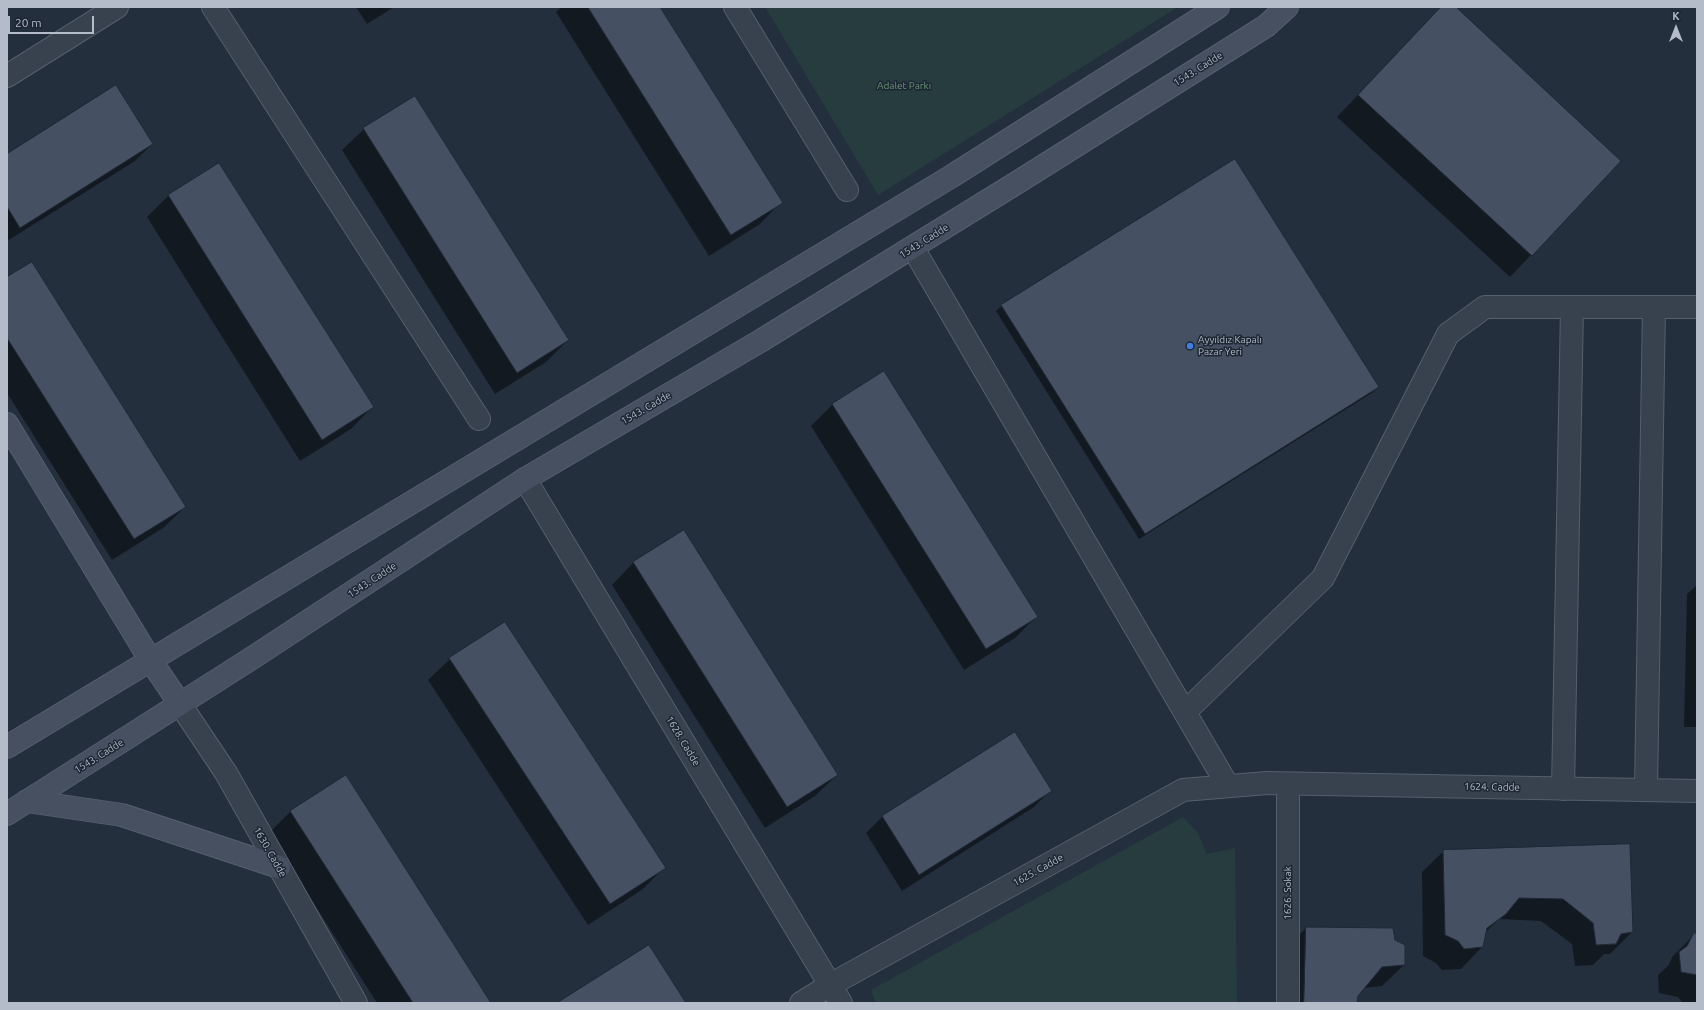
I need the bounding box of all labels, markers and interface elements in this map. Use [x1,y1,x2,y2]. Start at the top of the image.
scale bar [10,8,96,34]
north arrow [1656,8,1696,48]
text: K [1672,10,1680,22]
text: 20 m [15,16,42,29]
street label: 1543. Cadde [1171,49,1225,89]
park label: Adalet Parkı [877,80,931,92]
street label: 1543. Cadde [897,221,951,261]
place label: Ayyıldız Kapalı Pazar Yeri [1198,334,1262,358]
marker: Ayyıldız Kapalı Pazar Yeri [1185,341,1195,351]
street label: 1543. Cadde [619,389,673,427]
street label: 1543. Cadde [345,560,399,600]
street label: 1628. Cadde [663,714,703,768]
street label: 1543. Cadde [72,736,126,776]
street label: 1624. Cadde [1464,781,1520,793]
street label: 1630. Cadde [251,825,289,879]
street label: 1625. Cadde [1011,851,1065,889]
street label: 1626. Sokak [1282,866,1294,920]

